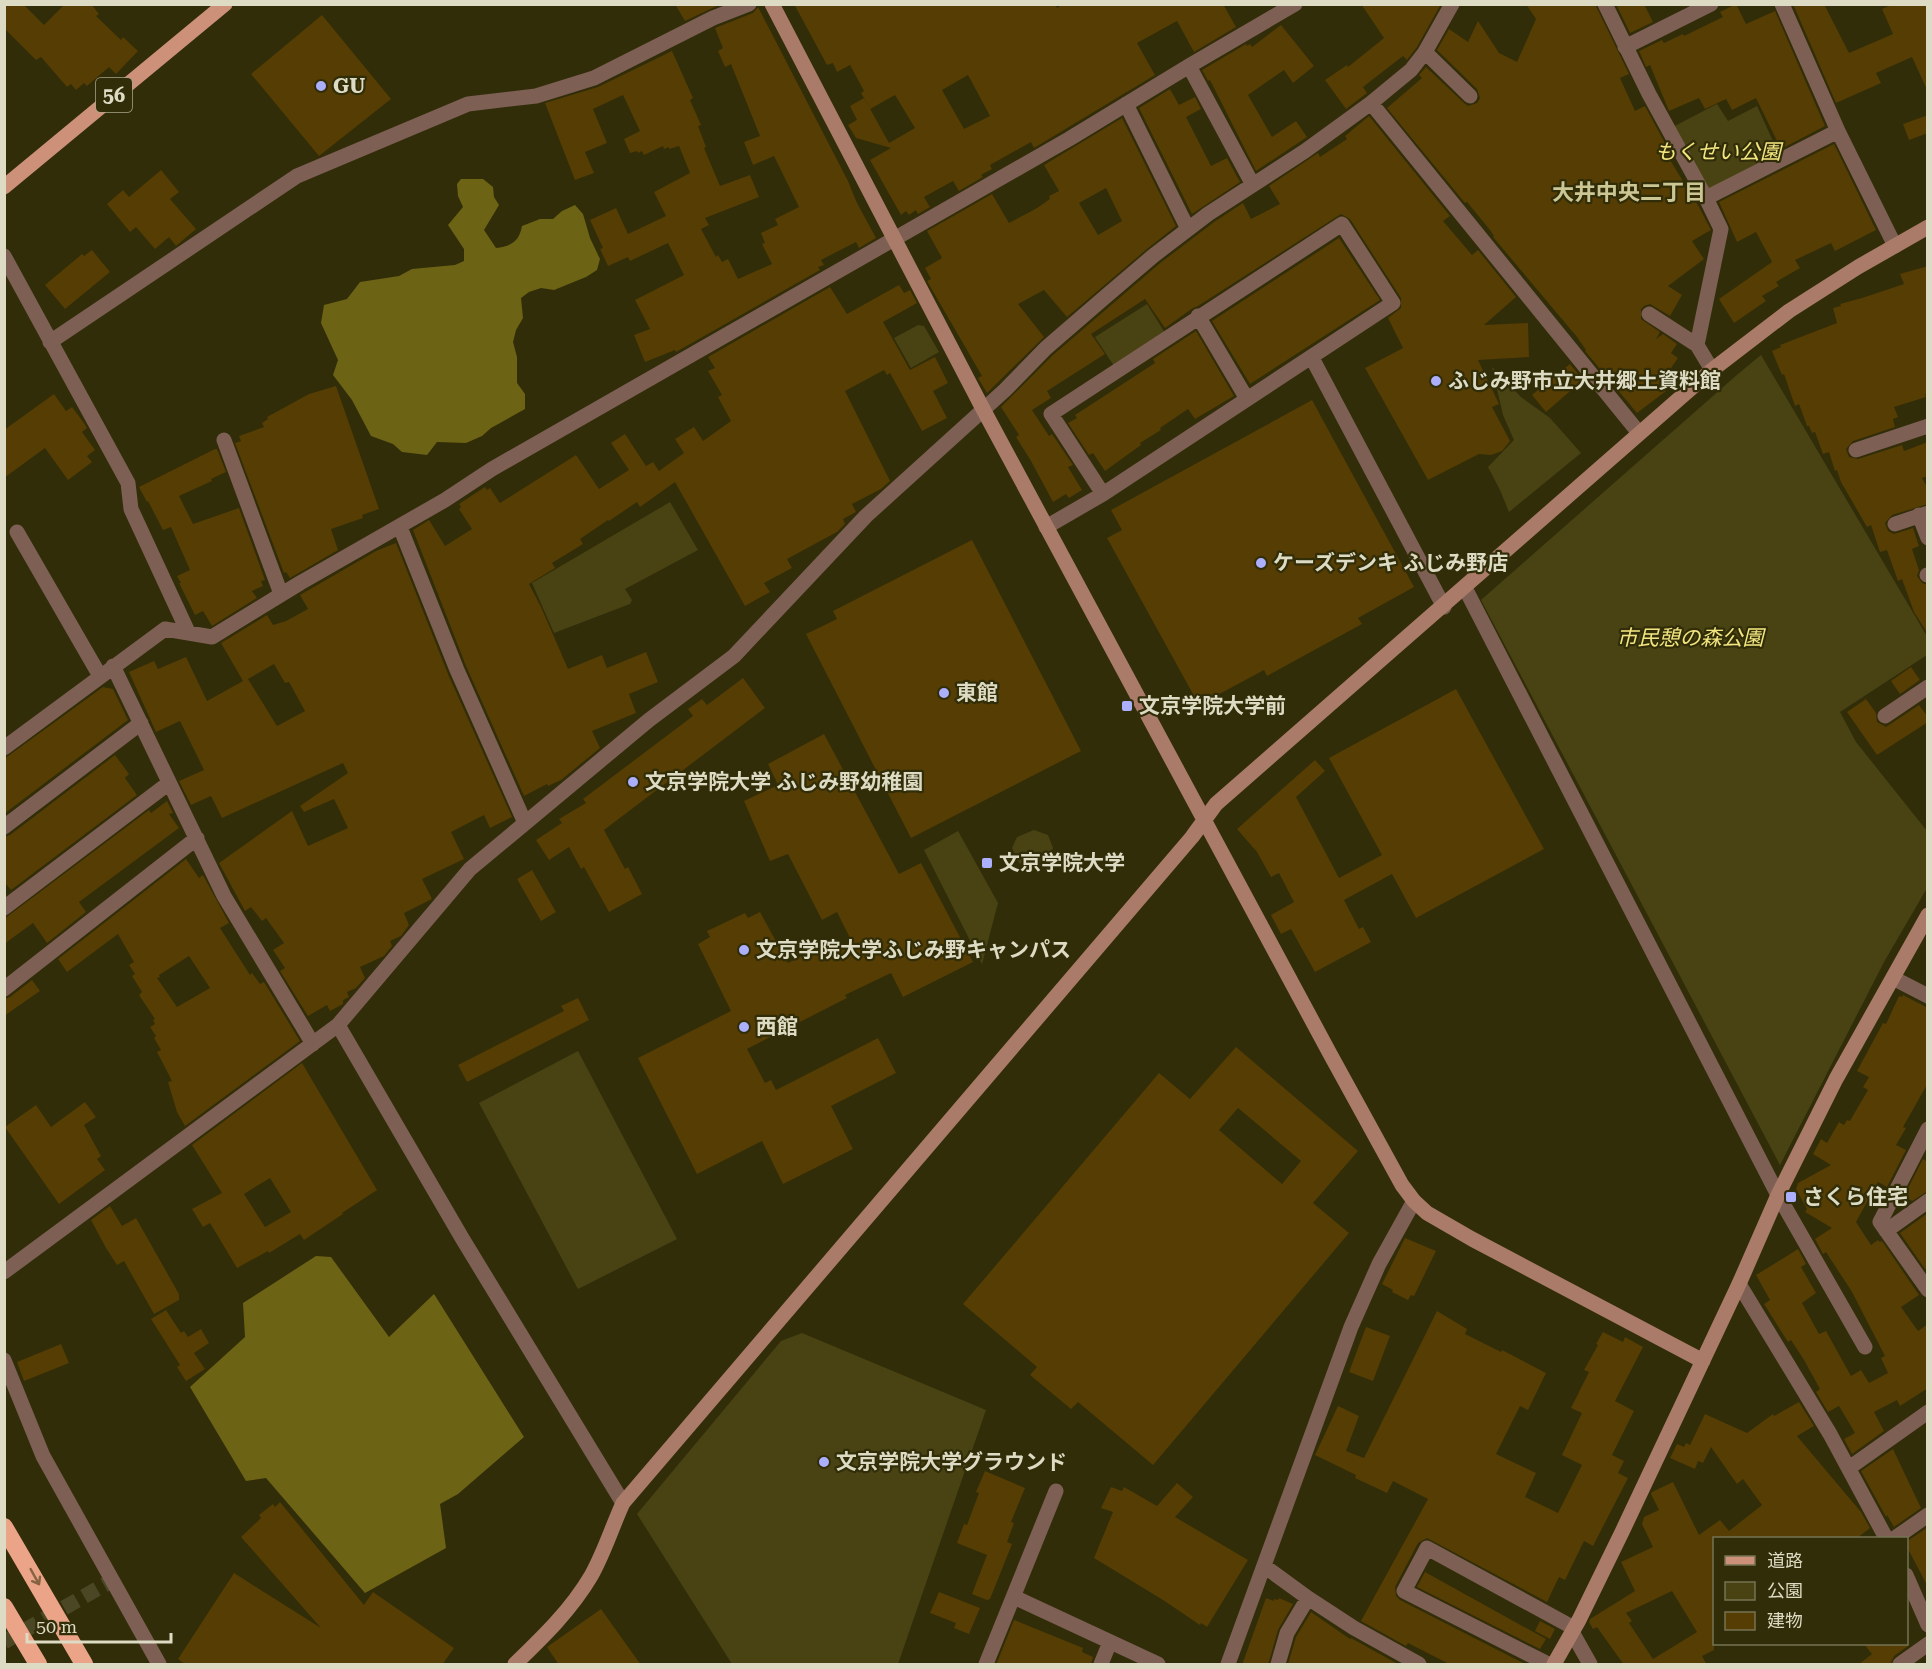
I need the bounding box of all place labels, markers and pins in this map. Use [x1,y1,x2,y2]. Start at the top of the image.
place label: GU [333,74,365,98]
marker: GU [314,79,328,93]
place label: ふじみ野市立大井郷土資料館 [1448,369,1721,393]
marker: ふじみ野市立大井郷土資料館 [1429,374,1443,388]
place label: ケーズデンキ ふじみ野店 [1273,551,1508,575]
marker: ケーズデンキ ふじみ野店 [1254,556,1268,570]
place label: 東館 [956,681,998,705]
marker: 東館 [937,686,951,700]
place label: 文京学院大学前 [1139,694,1286,718]
marker: 文京学院大学前 [1120,699,1134,713]
place label: 文京学院大学 ふじみ野幼稚園 [645,770,923,794]
marker: 文京学院大学 ふじみ野幼稚園 [626,775,640,789]
place label: 文京学院大学 [999,851,1125,875]
marker: 文京学院大学 [980,856,994,870]
place label: 文京学院大学ふじみ野キャンパス [756,938,1071,962]
marker: 文京学院大学ふじみ野キャンパス [737,943,751,957]
place label: 西館 [756,1015,798,1039]
marker: 西館 [737,1020,751,1034]
place label: さくら住宅 [1803,1185,1908,1209]
marker: さくら住宅 [1784,1190,1798,1204]
place label: 文京学院大学グラウンド [836,1450,1067,1474]
marker: 文京学院大学グラウンド [817,1455,831,1469]

